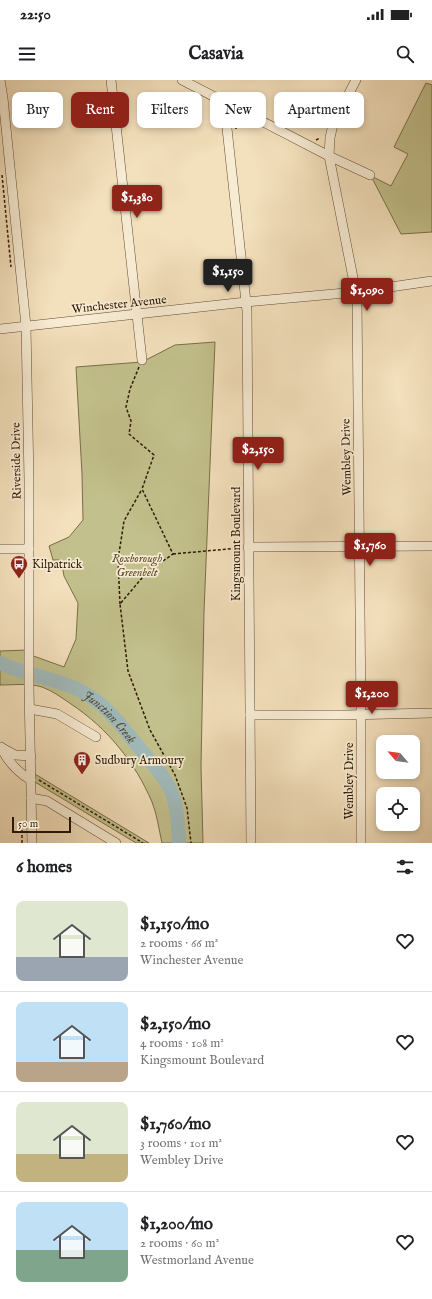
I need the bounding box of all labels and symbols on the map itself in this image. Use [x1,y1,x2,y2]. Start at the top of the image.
pin: $1,380 [104,185,170,219]
pin: $1,150 [195,259,261,293]
pin: $1,090 [334,278,400,312]
street label: Winchester Avenue [71,292,168,317]
street label: Wembley Drive [338,418,355,496]
street label: Riverside Drive [8,422,25,500]
pin: $2,150 [225,437,291,471]
street label: Kingsmount Boulevard [229,486,244,601]
pin: $1,760 [337,533,403,567]
park label: Roxborough Greenbelt [112,551,162,580]
bus stop icon: Kilpatrick [9,554,29,579]
place label: Kilpatrick [32,557,83,573]
pin: $1,200 [339,681,405,715]
water label: Junction Creek [80,687,140,748]
north arrow [376,735,420,779]
street label: Wembley Drive [342,742,357,820]
building icon: Sudbury Armoury [72,750,92,775]
place label: Sudbury Armoury [95,753,184,768]
scale bar [12,815,71,834]

